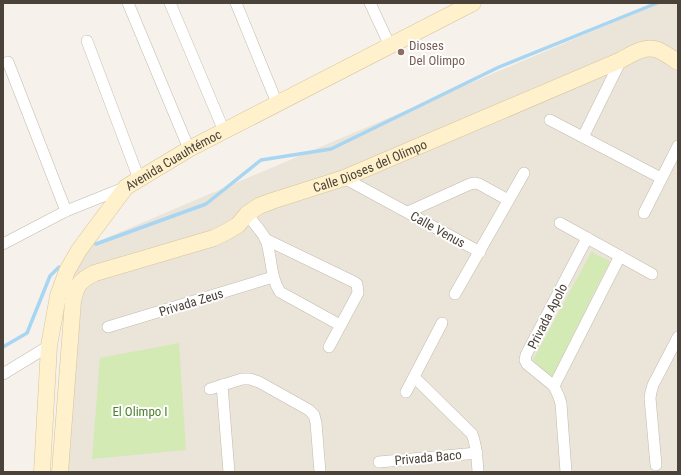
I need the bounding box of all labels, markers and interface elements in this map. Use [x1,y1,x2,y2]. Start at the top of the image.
place label: Dioses Del Olimpo [409,38,465,68]
marker: Dioses Del Olimpo [396,47,406,57]
street label: Avenida Cuauhtémoc [123,127,224,194]
street label: Calle Dioses del Olimpo [311,137,429,195]
street label: Calle Venus [408,208,468,251]
street label: Privada Apolo [525,281,570,351]
street label: Privada Zeus [157,286,225,319]
park label: El Olimpo I [112,404,168,419]
street label: Privada Baco [394,447,462,468]

